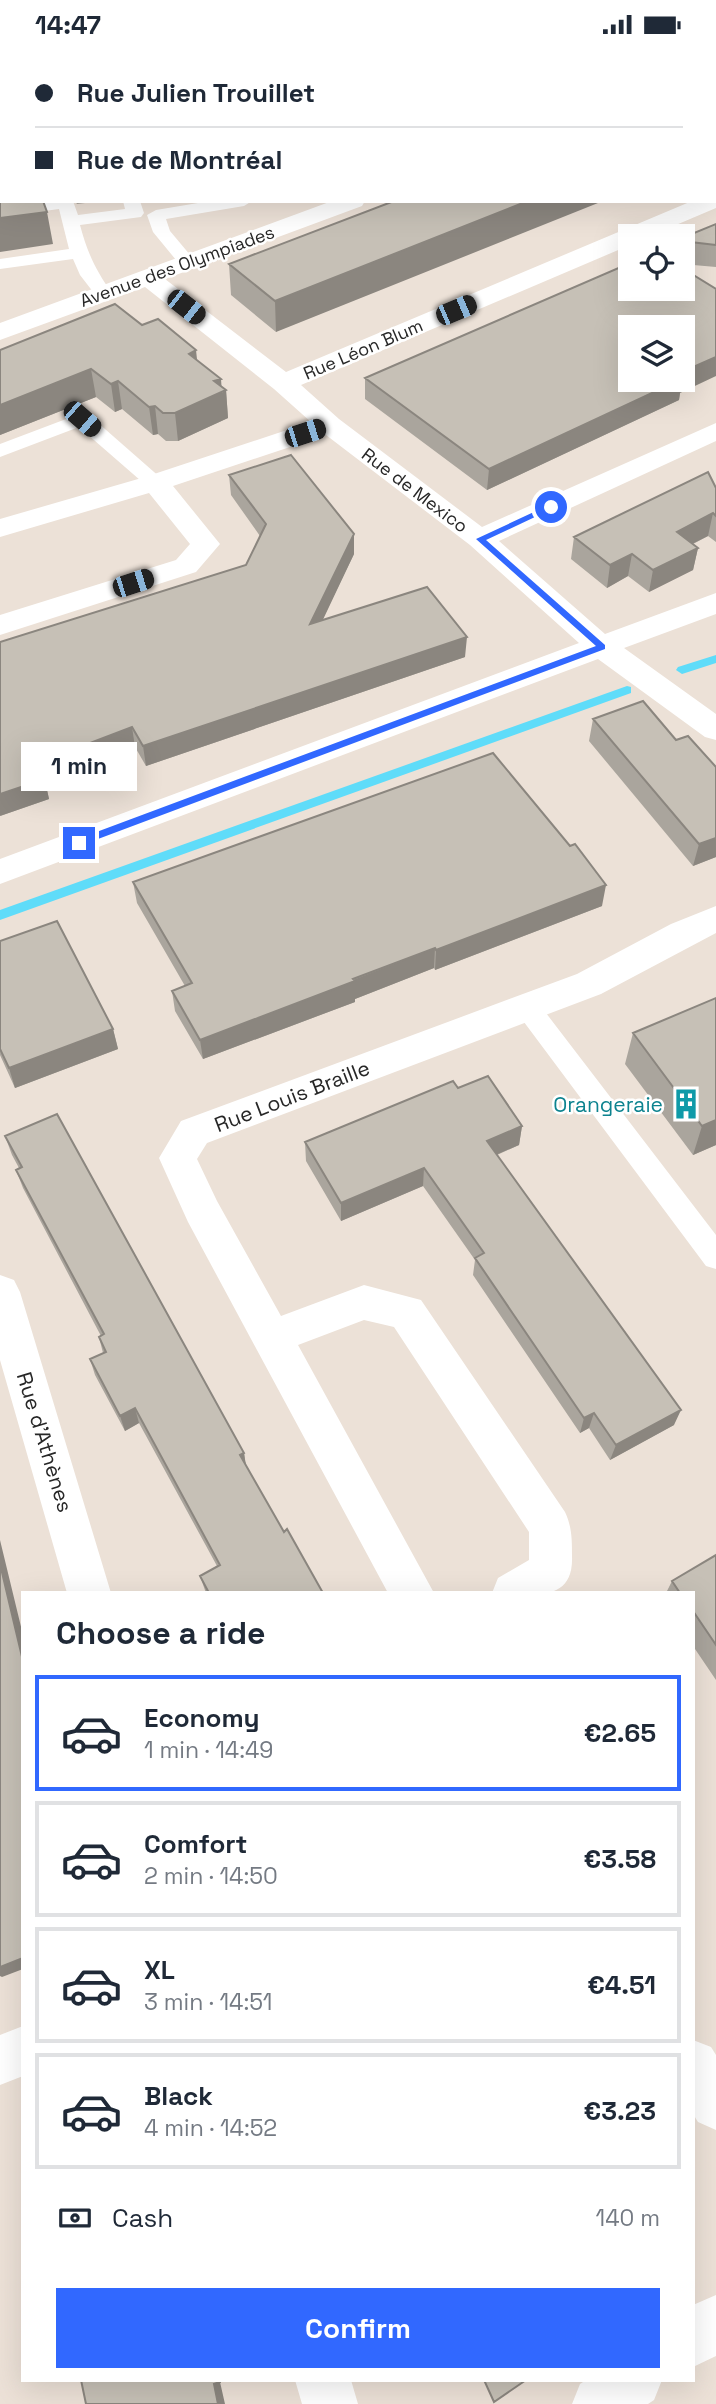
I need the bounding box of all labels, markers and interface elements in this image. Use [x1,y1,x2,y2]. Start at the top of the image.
text: 14:47 [35,8,101,42]
text: Rue Julien Trouillet [77,76,315,110]
text: Rue de Montréal [77,143,282,177]
street label: Avenue des Olympiades [77,220,277,312]
map controls [618,224,695,392]
button: locate [618,224,695,301]
car [163,286,210,328]
car [433,292,480,328]
street label: Rue Léon Blum [300,313,426,385]
button: layers [618,315,695,392]
car [60,397,105,441]
car [282,417,329,449]
street label: Rue de Mexico [357,443,473,537]
route start [535,491,567,523]
car [110,567,157,599]
callout: 1 min [21,741,137,791]
text: 1 min [51,751,107,781]
route end [63,827,95,859]
street label: Rue Louis Braille [211,1054,373,1138]
building icon: Orangeraie [669,1087,703,1121]
place label: Orangeraie [553,1091,663,1118]
street label: Rue d'Athènes [11,1369,79,1515]
text: Choose a ride [56,1613,266,1653]
text: Economy [144,1701,260,1735]
icon: car [60,1702,123,1765]
text: €2.65 [584,1716,656,1750]
text: 1 min · 14:49 [144,1735,273,1765]
text: Comfort [144,1827,247,1861]
icon: car [60,1828,123,1891]
text: €3.58 [584,1842,656,1876]
text: 2 min · 14:50 [144,1861,278,1891]
text: XL [144,1953,175,1987]
icon: car [60,1954,123,2017]
text: €4.51 [587,1968,656,2002]
text: 3 min · 14:51 [144,1987,272,2017]
text: Black [144,2079,213,2113]
icon: car [60,2080,123,2143]
text: €3.23 [584,2094,656,2128]
text: 4 min · 14:52 [144,2113,277,2143]
icon: cash [56,2199,94,2237]
text: Cash [112,2201,173,2235]
text: 140 m [596,2203,660,2233]
button: Confirm [56,2288,660,2368]

